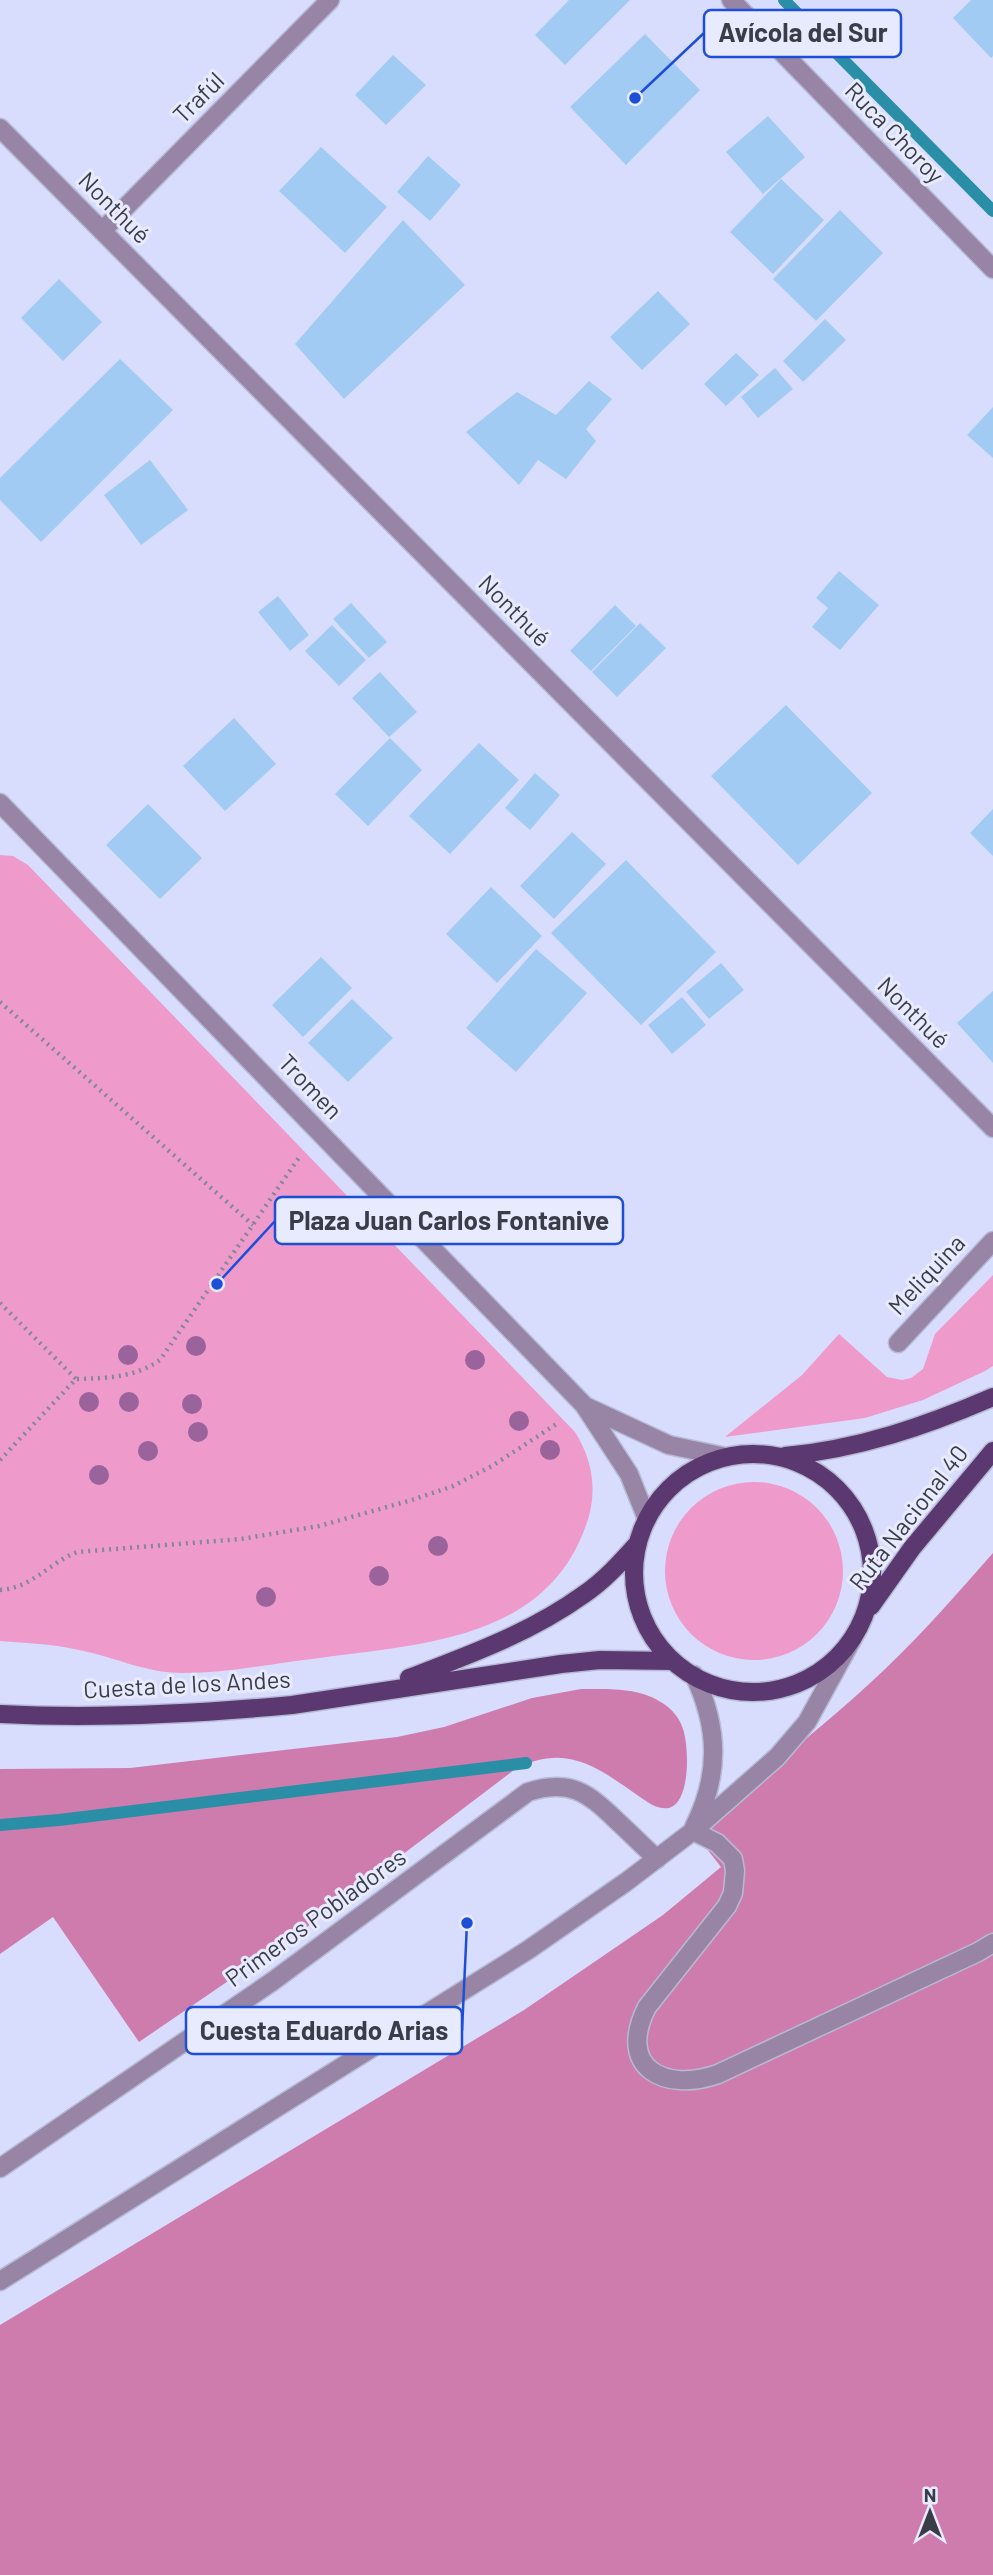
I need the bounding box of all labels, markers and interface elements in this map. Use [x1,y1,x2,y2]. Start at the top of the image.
callout: Avícola del Sur [704,10,901,57]
text: Avícola del Sur [718,16,888,47]
street label: Trafúl [166,65,229,128]
street label: Ruca Choroy [840,75,951,189]
street label: Nonthué [73,165,157,249]
street label: Nonthué [473,568,557,652]
street label: Nonthué [872,970,956,1054]
street label: Tromen [273,1047,349,1125]
callout: Plaza Juan Carlos Fontanive [275,1197,623,1244]
text: Plaza Juan Carlos Fontanive [289,1204,609,1235]
street label: Meliquina [882,1228,970,1320]
street label: Ruta Nacional 40 [842,1439,973,1595]
street label: Cuesta de los Andes [83,1664,291,1703]
street label: Primeros Pobladores [219,1842,411,1992]
callout: Cuesta Eduardo Arias [186,2007,462,2054]
text: Cuesta Eduardo Arias [200,2014,448,2045]
north arrow [895,2477,965,2547]
text: N [924,2483,936,2506]

